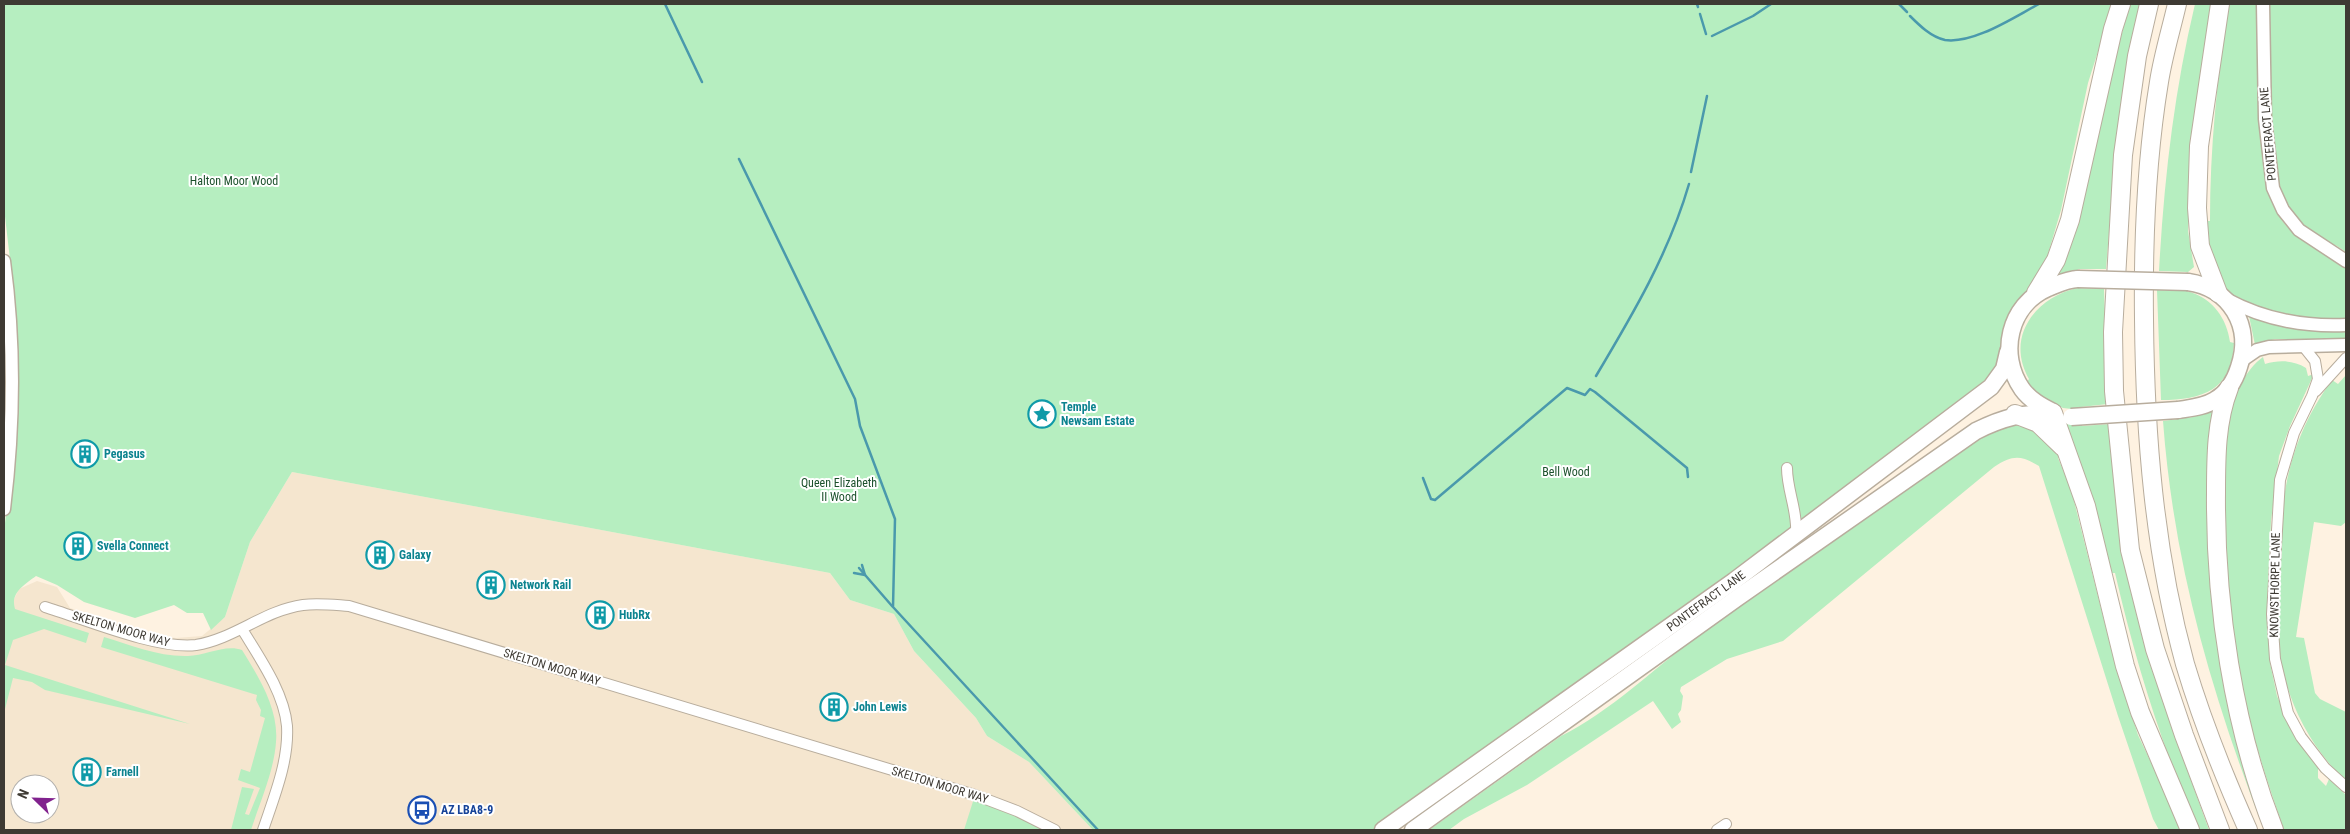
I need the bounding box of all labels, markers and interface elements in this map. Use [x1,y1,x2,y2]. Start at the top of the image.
street label: PONTEFRACT LANE [2257,87,2279,181]
park label: Halton Moor Wood [190,174,278,188]
place icon: Temple Newsam Estate [1027,399,1057,429]
place label: Temple Newsam Estate [1061,400,1135,428]
building icon: Pegasus [70,439,100,469]
place label: Pegasus [104,447,146,461]
park label: Bell Wood [1542,465,1590,479]
park label: Queen Elizabeth II Wood [801,476,877,504]
building icon: Svella Connect [63,531,93,561]
street label: KNOWSTHORPE LANE [2267,532,2283,638]
place label: Svella Connect [97,539,169,553]
building icon: Galaxy [365,540,395,570]
place label: Galaxy [399,548,432,562]
street label: PONTEFRACT LANE [1664,568,1748,634]
building icon: Network Rail [476,570,506,600]
place label: Network Rail [510,578,571,592]
building icon: HubRx [585,600,615,630]
street label: SKELTON MOOR WAY [71,608,172,650]
place label: HubRx [619,608,651,622]
street label: SKELTON MOOR WAY [502,646,603,689]
building icon: John Lewis [819,692,849,722]
place label: John Lewis [853,700,908,714]
building icon: Farnell [72,757,102,787]
street label: SKELTON MOOR WAY [890,764,991,807]
place label: Farnell [106,765,139,779]
north arrow [10,774,60,824]
text: N [14,787,32,801]
bus stop icon: AZ LBA8-9 [407,795,437,825]
place label: AZ LBA8-9 [441,803,493,817]

